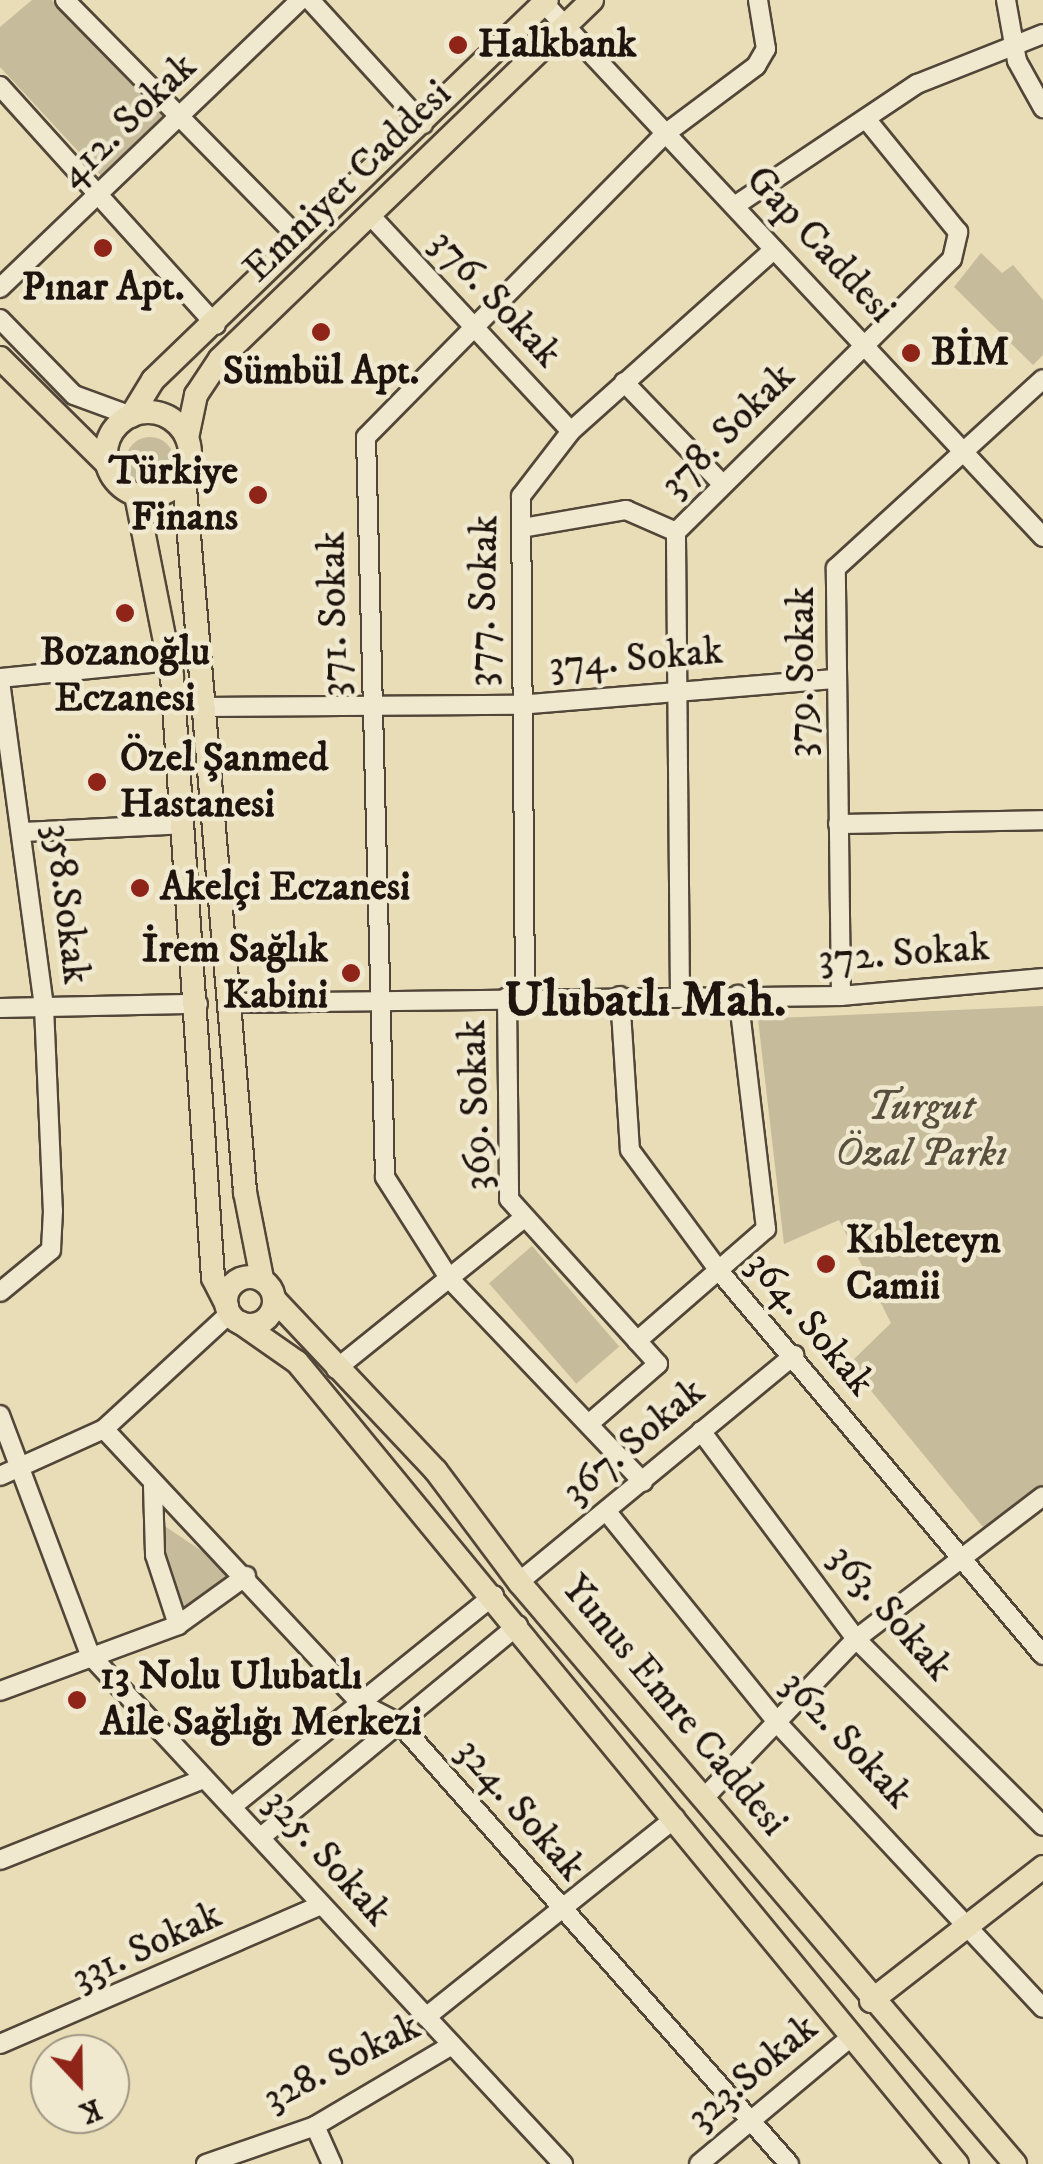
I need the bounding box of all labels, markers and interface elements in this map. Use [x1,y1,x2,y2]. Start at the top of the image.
place label: Halkbank [478,21,637,69]
marker: Halkbank [447,34,469,56]
street label: 412. Sokak [49,44,207,198]
street label: Emniyet Caddesi [234,71,462,293]
street label: Gap Caddesi [735,156,905,334]
street label: 376. Sokak [419,220,571,378]
marker: Pınar Apt. [92,237,114,259]
place label: Pınar Apt. [22,264,184,312]
marker: Sümbül Apt. [310,321,332,343]
place label: BİM [931,329,1009,377]
marker: BİM [900,342,922,364]
place label: Sümbül Apt. [223,348,419,396]
street label: 378. Sokak [651,354,805,508]
place label: Türkiye Finans [109,448,238,542]
marker: Türkiye Finans [247,484,269,506]
street label: 377. Sokak [459,515,509,687]
street label: 371. Sokak [309,531,359,697]
street label: 379. Sokak [778,587,826,757]
marker: Bozanoğlu Eczanesi [114,602,136,624]
street label: 374. Sokak [547,627,725,691]
place label: Bozanoğlu Eczanesi [40,629,210,723]
place label: Özel Şanmed Hastanesi [120,735,328,829]
marker: Özel Şanmed Hastanesi [84,769,110,795]
street label: 358.Sokak [32,821,100,987]
place label: Akelçi Eczanesi [160,864,410,912]
marker: Akelçi Eczanesi [129,877,151,899]
street label: 372. Sokak [817,924,991,984]
place label: İrem Sağlık Kabini [142,926,328,1020]
marker: İrem Sağlık Kabini [338,960,364,986]
district label: Ulubatlı Mah. [504,971,786,1031]
street label: 369. Sokak [449,1019,503,1191]
park label: Turgut Özal Parkı [835,1084,1007,1178]
place label: Kıbleteyn Camii [846,1217,1001,1311]
street label: 364. Sokak [735,1242,885,1406]
marker: Kıbleteyn Camii [815,1253,837,1275]
street label: 367. Sokak [553,1368,715,1516]
street label: 363. Sokak [818,1535,962,1691]
street label: Yunus Emre Caddesi [551,1566,797,1846]
place label: 13 Nolu Ulubatlı Aile Sağlığı Merkezi [100,1653,422,1747]
street label: 362. Sokak [770,1661,922,1819]
marker: 13 Nolu Ulubatlı Aile Sağlığı Merkezi [64,1687,90,1713]
street label: 324. Sokak [445,1729,595,1891]
street label: 325. Sokak [253,1780,401,1936]
street label: 331. Sokak [65,1892,229,2002]
street label: 328. Sokak [256,2003,428,2123]
street label: 323.Sokak [678,2005,828,2141]
north arrow [30,2034,130,2134]
text: K [75,2091,106,2130]

